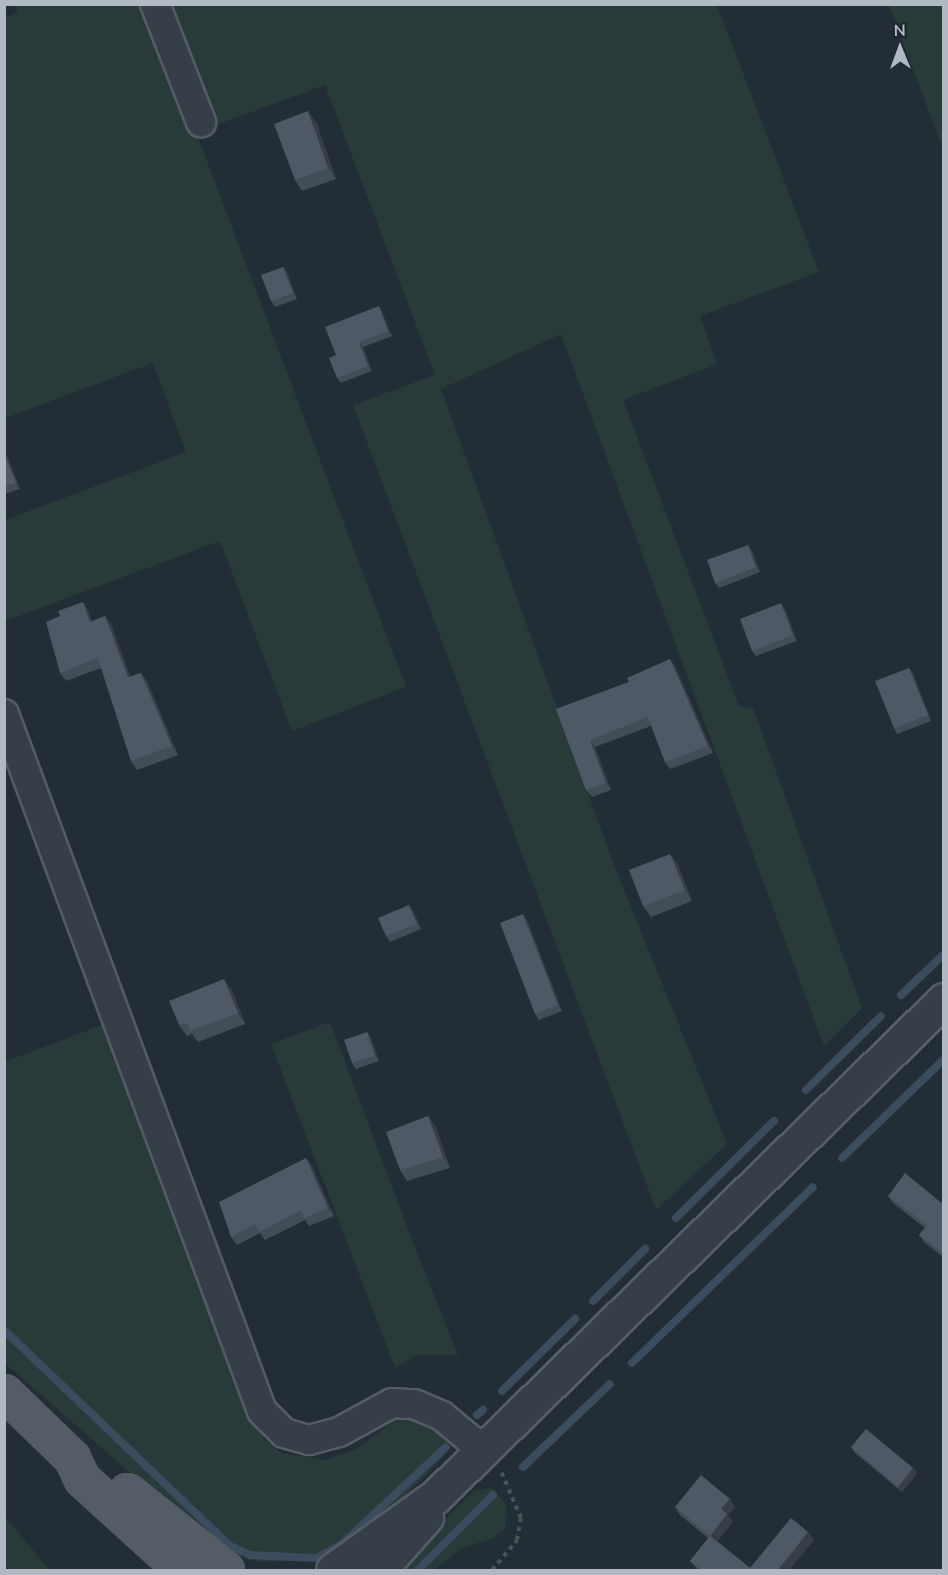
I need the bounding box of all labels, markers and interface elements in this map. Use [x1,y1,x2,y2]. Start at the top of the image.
north arrow [870,18,930,78]
text: N [893,20,906,40]

